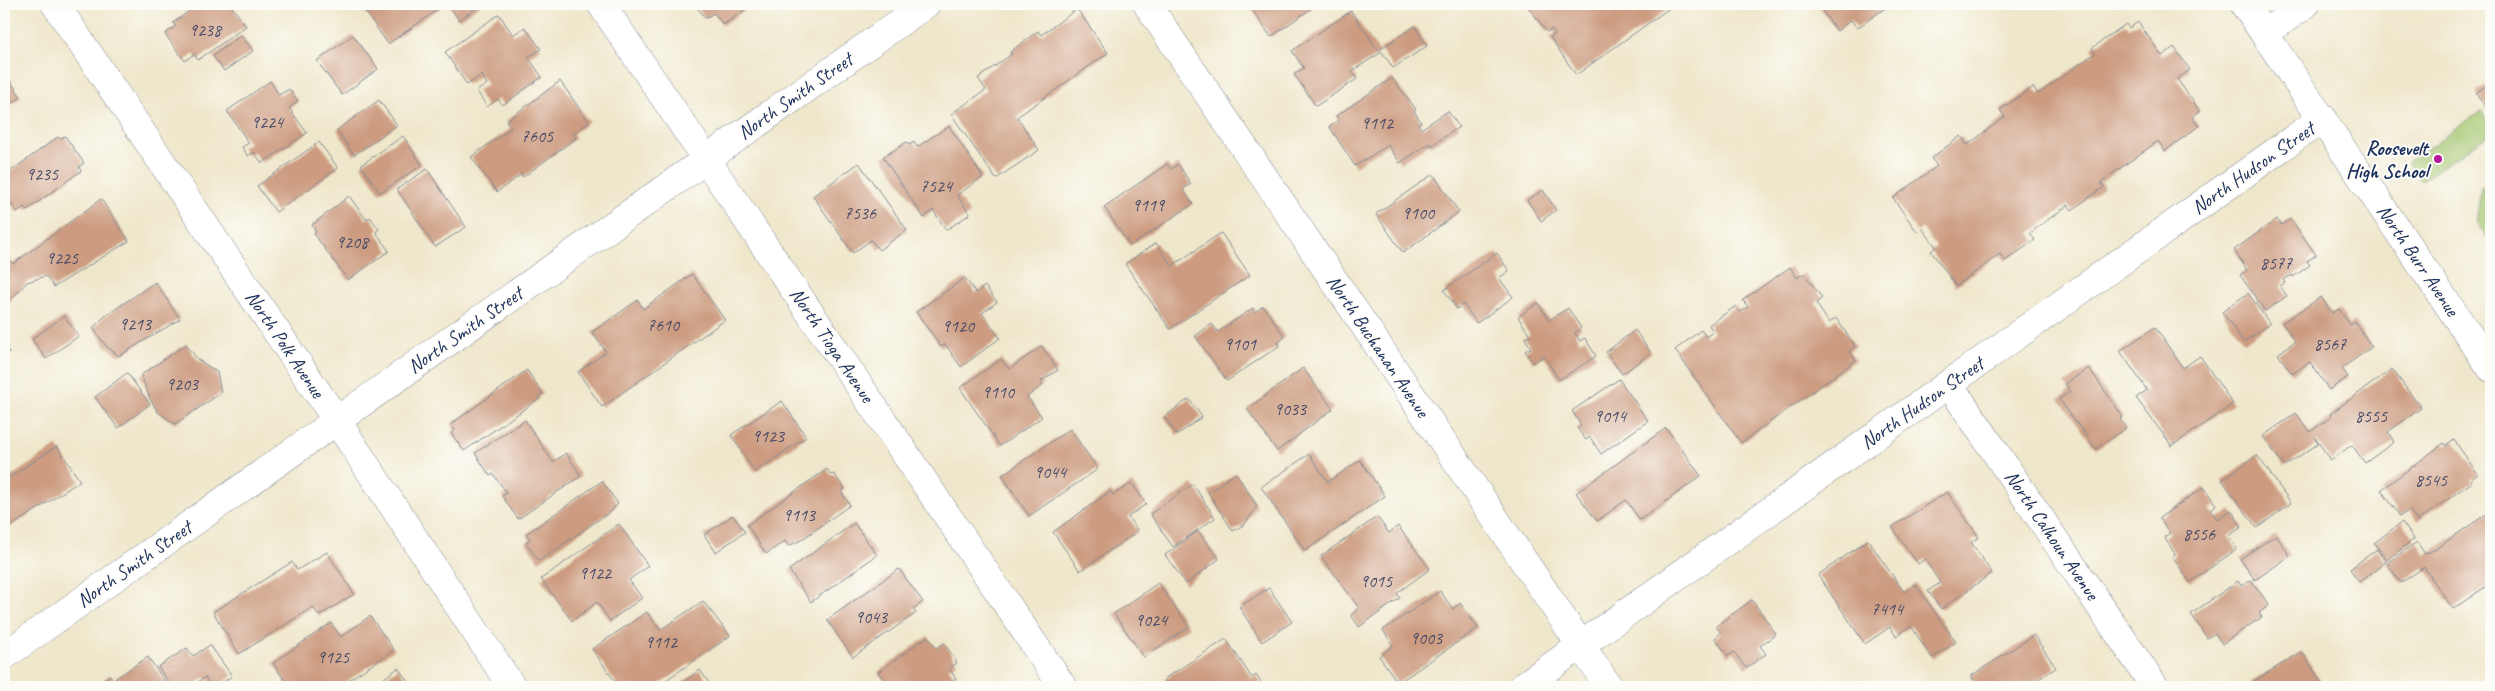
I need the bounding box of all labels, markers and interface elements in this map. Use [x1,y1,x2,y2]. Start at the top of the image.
house number: 9238 [189,19,223,41]
street label: North Smith Street [733,45,860,145]
house number: 9224 [251,111,285,133]
house number: 9112 [1361,112,1395,134]
street label: North Hudson Street [2187,114,2322,220]
house number: 7605 [521,125,554,147]
place label: Roosevelt High School [2346,136,2431,184]
marker: Roosevelt High School [2432,153,2444,165]
house number: 9235 [26,163,59,185]
house number: 7524 [920,175,954,197]
house number: 9119 [1132,194,1166,216]
street label: North Burr Avenue [2371,199,2465,322]
house number: 7536 [844,202,877,224]
house number: 9100 [1402,202,1436,224]
house number: 9208 [336,231,370,253]
house number: 9225 [46,247,79,269]
house number: 8577 [2260,252,2293,274]
street label: North Buchanan Avenue [1321,270,1436,423]
street label: North Smith Street [403,279,530,379]
street label: North Tioga Avenue [784,283,881,409]
street label: North Polk Avenue [240,285,331,404]
house number: 9213 [119,313,153,335]
house number: 7610 [647,314,681,336]
house number: 9120 [942,315,976,337]
house number: 9101 [1224,333,1257,355]
house number: 8567 [2314,333,2347,355]
street label: North Hudson Street [1856,349,1991,455]
house number: 9203 [166,373,200,395]
house number: 9110 [982,381,1016,403]
house number: 9033 [1274,398,1308,420]
house number: 9014 [1594,405,1628,427]
house number: 8555 [2355,405,2388,427]
house number: 9123 [752,425,786,447]
house number: 9044 [1034,461,1068,483]
street label: North Calhoun Avenue [1999,465,2105,606]
house number: 8545 [2415,469,2448,491]
house number: 9113 [783,504,817,526]
street label: North Smith Street [72,513,199,613]
house number: 8556 [2183,523,2216,545]
house number: 9122 [579,562,613,584]
house number: 9015 [1360,570,1393,592]
house number: 7414 [1871,598,1905,620]
house number: 9043 [855,606,889,628]
house number: 9024 [1135,609,1169,631]
house number: 9003 [1410,627,1444,649]
house number: 9112 [645,631,679,653]
house number: 9125 [317,646,350,668]

